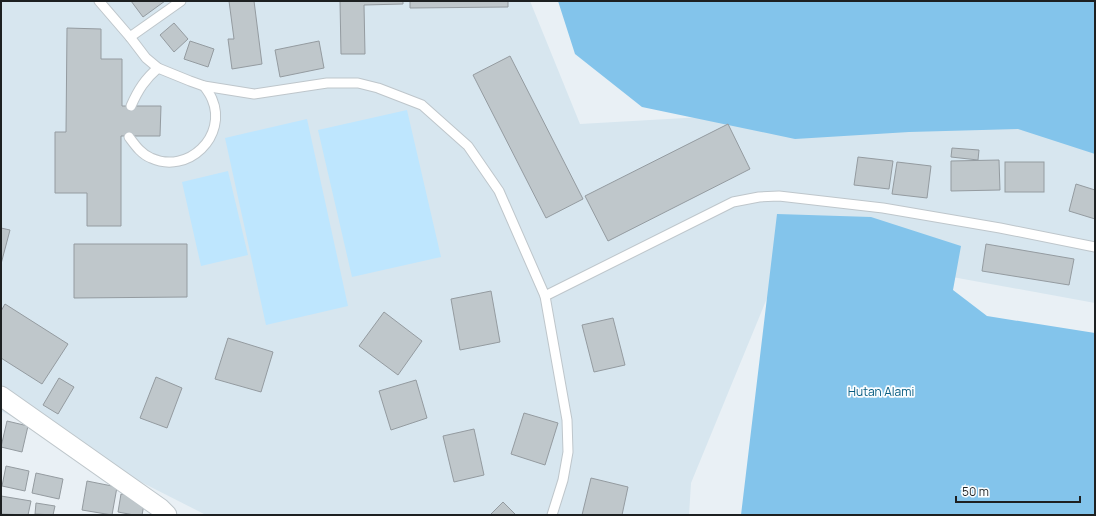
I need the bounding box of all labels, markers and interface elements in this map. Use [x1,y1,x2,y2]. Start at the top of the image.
park label: Hutan Alami [848,383,914,400]
scale bar [956,478,1080,504]
text: 50 m [962,483,989,500]

